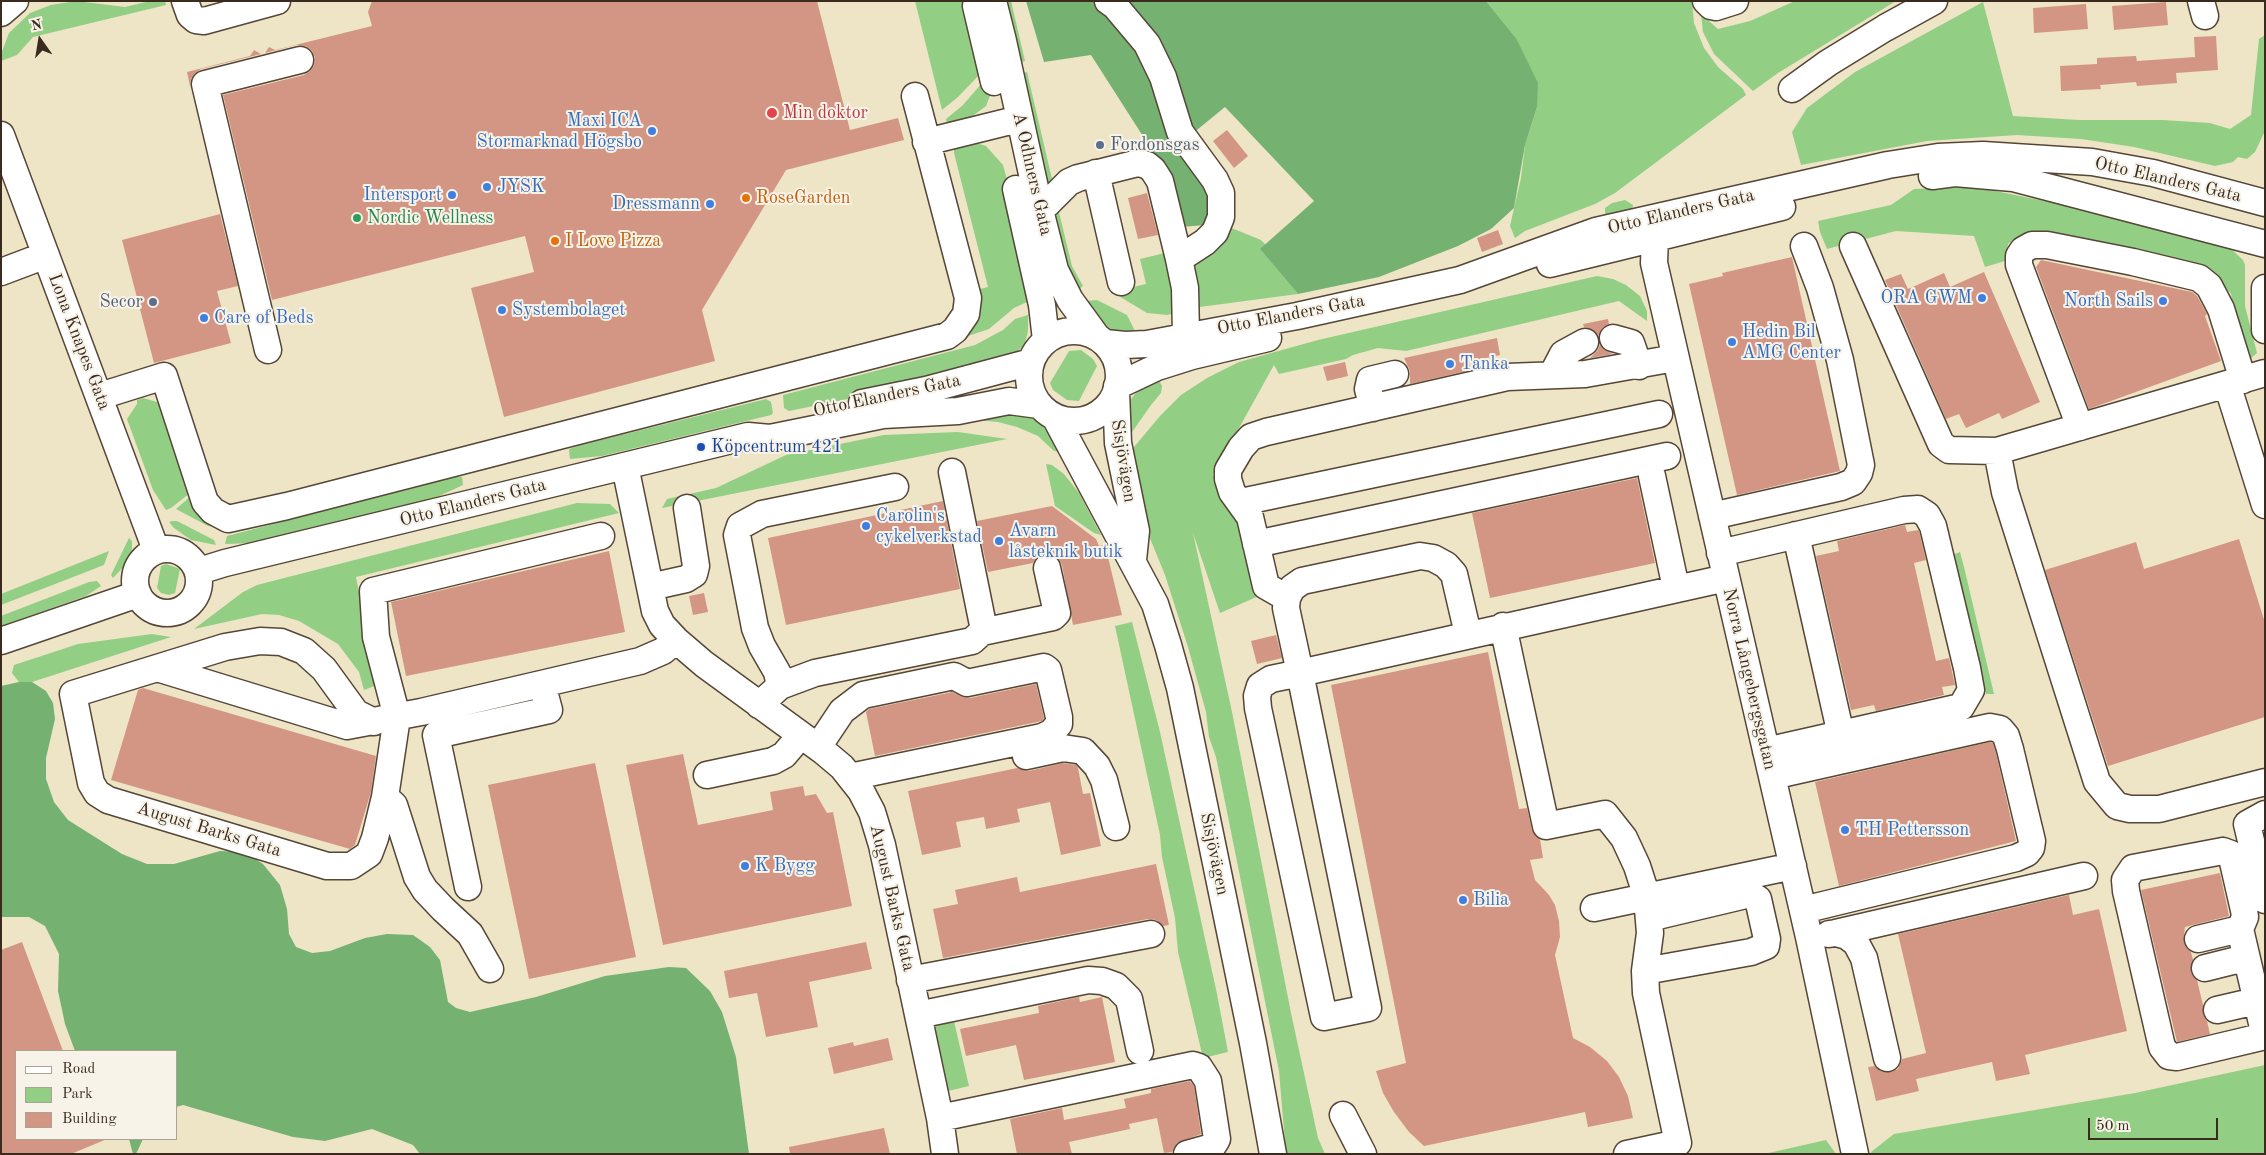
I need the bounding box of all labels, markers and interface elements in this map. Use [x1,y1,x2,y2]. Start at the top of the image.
north arrow [15,15,65,65]
text: N [30,17,43,33]
place label: Min doktor [783,102,868,124]
marker: Min doktor [765,106,779,120]
place label: Maxi ICA Stormarknad Högsbo [476,110,642,152]
street label: A Odhners Gata [1007,110,1057,238]
marker: Maxi ICA Stormarknad Högsbo [646,125,658,137]
place label: Fordonsgas [1110,134,1199,156]
marker: Fordonsgas [1094,139,1106,151]
street label: Otto Elanders Gata [2092,153,2244,207]
place label: JYSK [497,176,545,198]
marker: JYSK [481,181,493,193]
place label: Intersport [363,184,442,206]
street label: Otto Elanders Gata [1605,185,1757,239]
place label: RoseGarden [756,187,851,209]
marker: Intersport [446,189,458,201]
marker: RoseGarden [740,192,752,204]
place label: Dressmann [612,193,700,215]
marker: Dressmann [704,198,716,210]
place label: Nordic Wellness [367,207,493,229]
marker: Nordic Wellness [351,212,363,224]
place label: I Love Pizza [565,230,661,252]
marker: I Love Pizza [549,235,561,247]
street label: Lona Knapes Gata [43,271,115,413]
place label: ORA GWM [1880,287,1972,309]
street label: Otto Elanders Gata [1215,290,1367,340]
place label: North Sails [2064,290,2153,312]
place label: Secor [99,291,143,313]
marker: ORA GWM [1976,292,1988,304]
marker: North Sails [2157,295,2169,307]
marker: Secor [147,296,159,308]
place label: Systembolaget [512,299,626,321]
marker: Systembolaget [496,304,508,316]
place label: Care of Beds [214,307,313,329]
marker: Care of Beds [198,312,210,324]
place label: Hedin Bil AMG Center [1742,321,1841,364]
marker: Hedin Bil AMG Center [1726,336,1738,348]
place label: Tanka [1460,353,1509,375]
marker: Tanka [1444,358,1456,370]
street label: Otto Elanders Gata [811,370,963,422]
street label: Sisjövägen [1106,418,1140,504]
place label: Köpcentrum 421 [711,436,843,458]
marker: Köpcentrum 421 [695,441,707,453]
street label: Otto Elanders Gata [398,474,548,532]
place label: Carolin's cykelverkstad [876,505,982,548]
marker: Carolin's cykelverkstad [860,520,872,532]
place label: Avarn låsteknik butik [1009,520,1123,562]
marker: Avarn låsteknik butik [993,535,1005,547]
street label: Norra Långebergsgatan [1718,586,1780,772]
street label: August Barks Gata [134,798,284,862]
street label: Sisjövägen [1195,811,1233,897]
place label: TH Pettersson [1855,819,1969,841]
street label: August Barks Gata [865,823,919,973]
marker: TH Pettersson [1839,824,1851,836]
place label: K Bygg [755,855,815,877]
marker: K Bygg [739,860,751,872]
place label: Bilia [1473,889,1509,911]
marker: Bilia [1457,894,1469,906]
legend [15,1050,178,1140]
text: Road [62,1062,95,1077]
text: Park [62,1087,93,1102]
scale bar [2091,1108,2221,1140]
text: Building [62,1112,117,1127]
text: 50 m [2096,1119,2130,1134]

